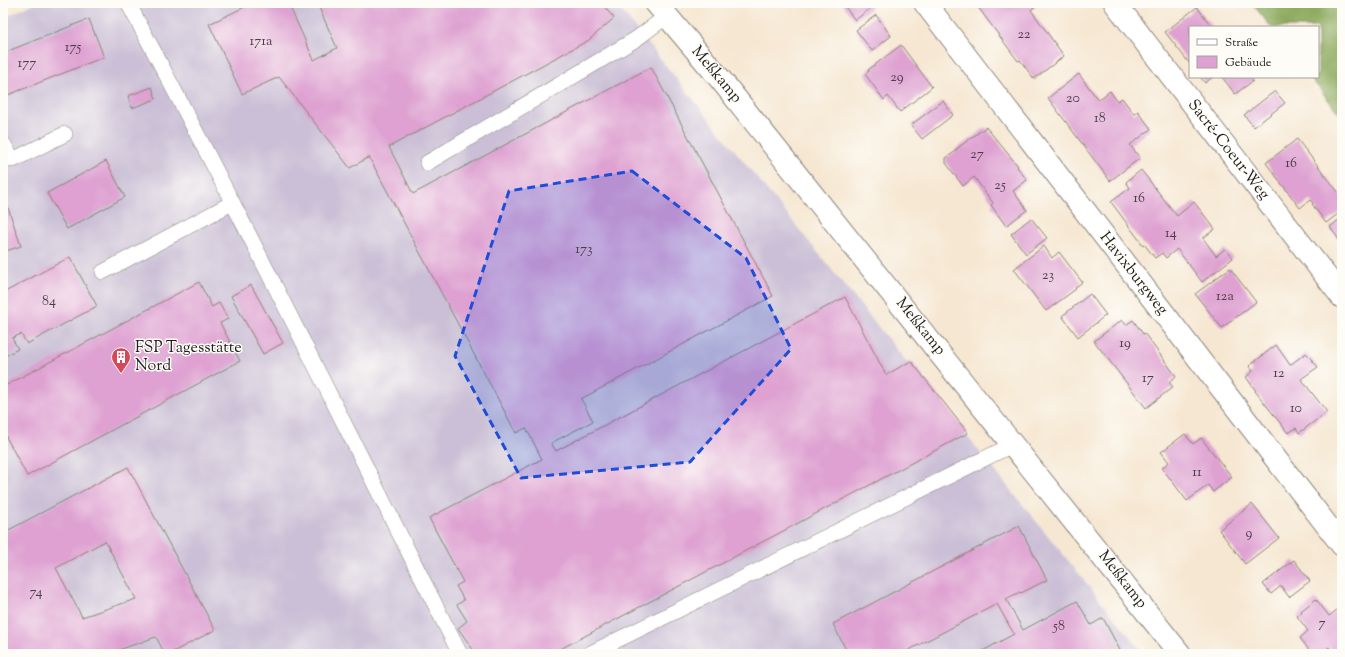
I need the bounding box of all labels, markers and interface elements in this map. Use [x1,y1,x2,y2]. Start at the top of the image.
house number: 22 [1017,25,1031,45]
legend [1189,26,1319,78]
house number: 171a [250,32,273,52]
text: Straße [1225,34,1259,52]
house number: 175 [65,38,81,58]
street label: Meßkamp [685,41,747,109]
house number: 177 [18,54,36,74]
text: Gebäude [1225,54,1272,72]
house number: 29 [890,68,904,88]
house number: 20 [1066,89,1080,109]
street label: Sacré-Coeur-Weg [1181,95,1275,205]
house number: 18 [1094,109,1106,129]
house number: 27 [970,145,984,165]
house number: 16 [1285,154,1297,174]
house number: 25 [994,176,1006,196]
house number: 16 [1133,189,1145,209]
house number: 14 [1165,224,1177,244]
street label: Havixburgweg [1093,228,1173,321]
house number: 173 [575,240,593,260]
house number: 23 [1042,266,1054,286]
house number: 12a [1216,287,1234,307]
house number: 84 [42,292,56,312]
street label: Meßkamp [890,293,951,361]
house number: 19 [1119,334,1131,354]
place label: FSP Tagesstätte Nord [135,337,242,378]
building icon: FSP Tagesstätte Nord [110,346,132,374]
house number: 12 [1273,364,1285,384]
house number: 17 [1142,369,1154,389]
house number: 10 [1290,399,1302,419]
house number: 11 [1192,463,1202,483]
house number: 9 [1246,524,1253,544]
street label: Meßkamp [1092,546,1152,614]
house number: 74 [29,583,43,603]
house number: 7 [1318,614,1326,634]
house number: 58 [1052,617,1065,637]

